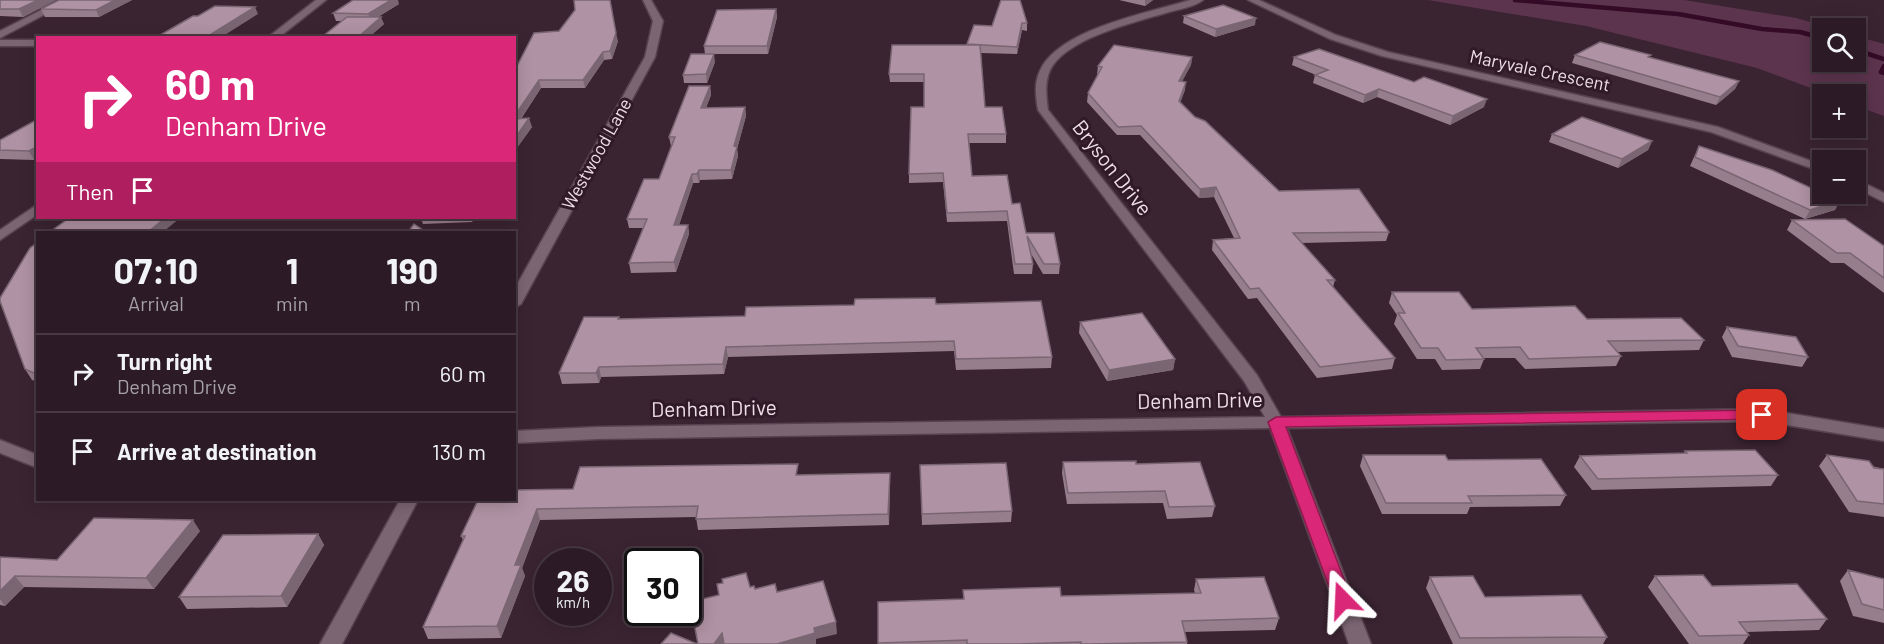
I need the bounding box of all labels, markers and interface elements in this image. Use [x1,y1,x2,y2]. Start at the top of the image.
map controls [1812,18,1866,204]
button: search [1812,18,1866,72]
street label: Maryvale Crescent [1468,44,1612,96]
text: 60 m [165,58,255,108]
icon: right [66,60,144,138]
button: + [1812,84,1866,138]
street label: Westwood Lane [556,94,636,213]
text: Denham Drive [165,109,327,141]
street label: Bryson Drive [1068,114,1158,220]
button: − [1812,150,1866,204]
icon: arrive [126,174,159,207]
text: Then [66,178,114,204]
text: 07:10 [114,248,198,291]
text: 1 [286,248,299,291]
text: 190 [386,248,438,291]
text: Arrival [128,291,184,315]
text: min [276,291,308,315]
text: m [404,291,420,315]
text: Turn right [117,348,212,374]
icon: right [66,357,99,390]
text: 60 m [440,360,486,386]
text: Denham Drive [117,374,237,398]
street label: Denham Drive [1137,386,1263,413]
pin [1736,389,1787,440]
street label: Denham Drive [651,394,777,421]
icon: arrive [1745,398,1778,431]
icon: arrive [66,435,99,468]
text: Arrive at destination [117,438,316,464]
text: 130 m [432,438,486,464]
speed limit sign: 30 [624,548,702,626]
text: 26 [557,562,589,598]
position arrow [1311,568,1375,632]
text: km/h [556,593,590,611]

